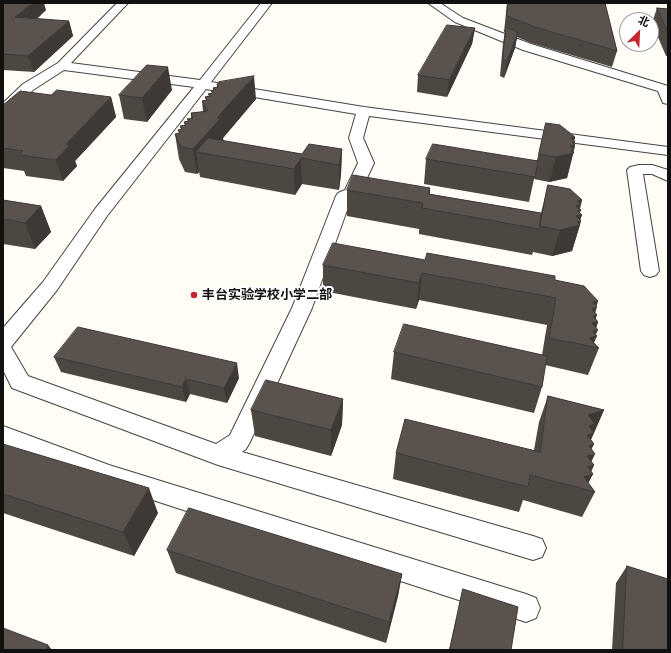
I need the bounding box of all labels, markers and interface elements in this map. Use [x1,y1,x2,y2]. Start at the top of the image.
north arrow [619,12,659,52]
text: 北 [636,13,651,30]
place label: 丰台实验学校小学二部 [202,287,332,303]
marker: 丰台实验学校小学二部 [189,290,199,300]

